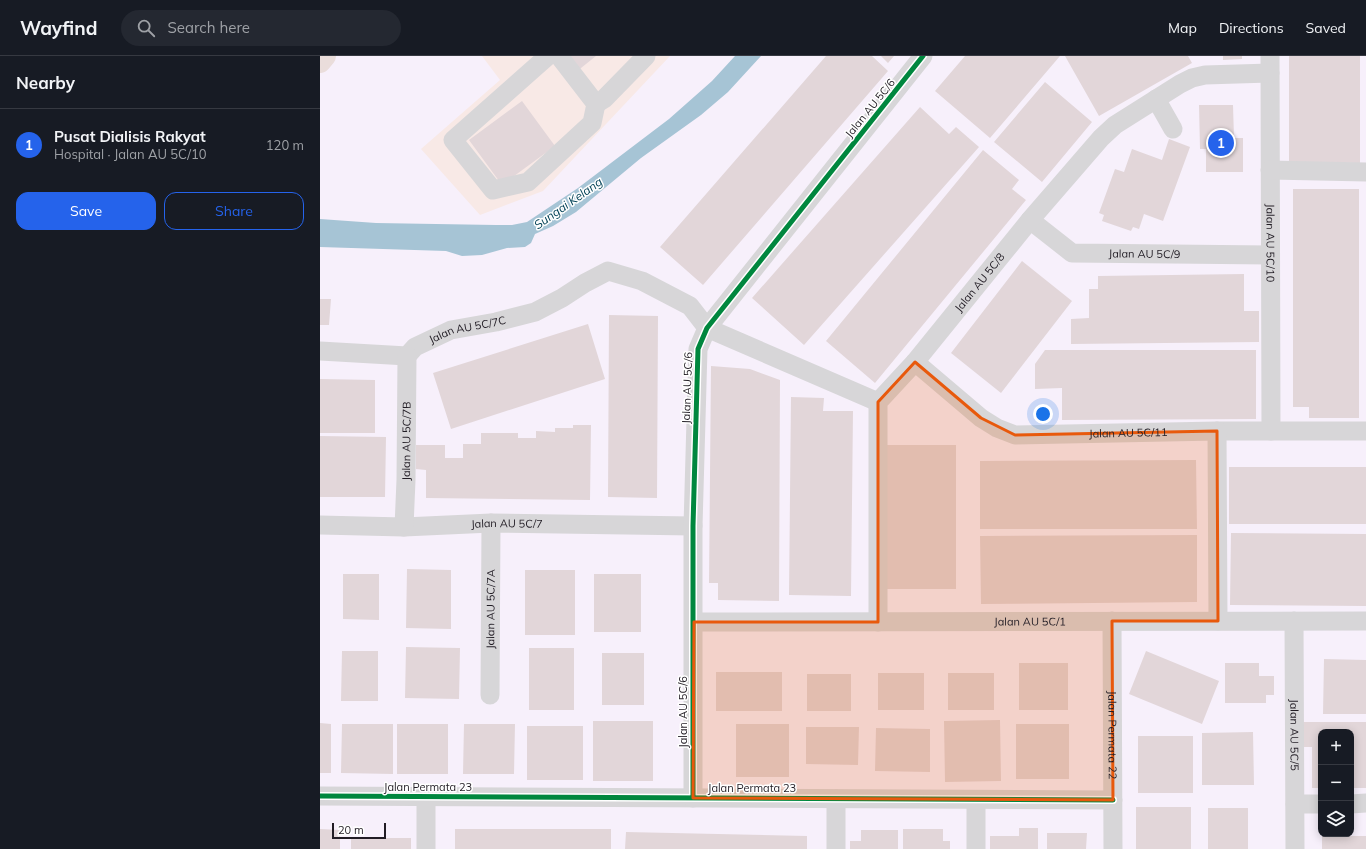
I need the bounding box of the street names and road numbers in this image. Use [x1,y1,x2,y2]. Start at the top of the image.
street label: Jalan AU 5C/6 [842,75,898,140]
street label: Jalan AU 5C/10 [1263,204,1278,283]
street label: Jalan AU 5C/9 [1109,246,1181,261]
street label: Jalan AU 5C/8 [951,250,1008,315]
street label: Jalan AU 5C/7C [427,313,507,346]
street label: Jalan AU 5C/6 [679,351,695,424]
street label: Jalan AU 5C/7B [399,401,414,481]
street label: Jalan AU 5C/11 [1089,425,1168,441]
street label: Jalan AU 5C/7 [471,516,543,531]
street label: Jalan AU 5C/7A [483,569,498,649]
street label: Jalan AU 5C/1 [994,614,1066,629]
street label: Jalan AU 5C/6 [676,676,690,748]
street label: Jalan Permata 22 [1105,691,1120,780]
street label: Jalan AU 5C/5 [1287,699,1302,771]
street label: Jalan Permata 23 [384,780,472,794]
street label: Jalan Permata 23 [708,781,796,795]

